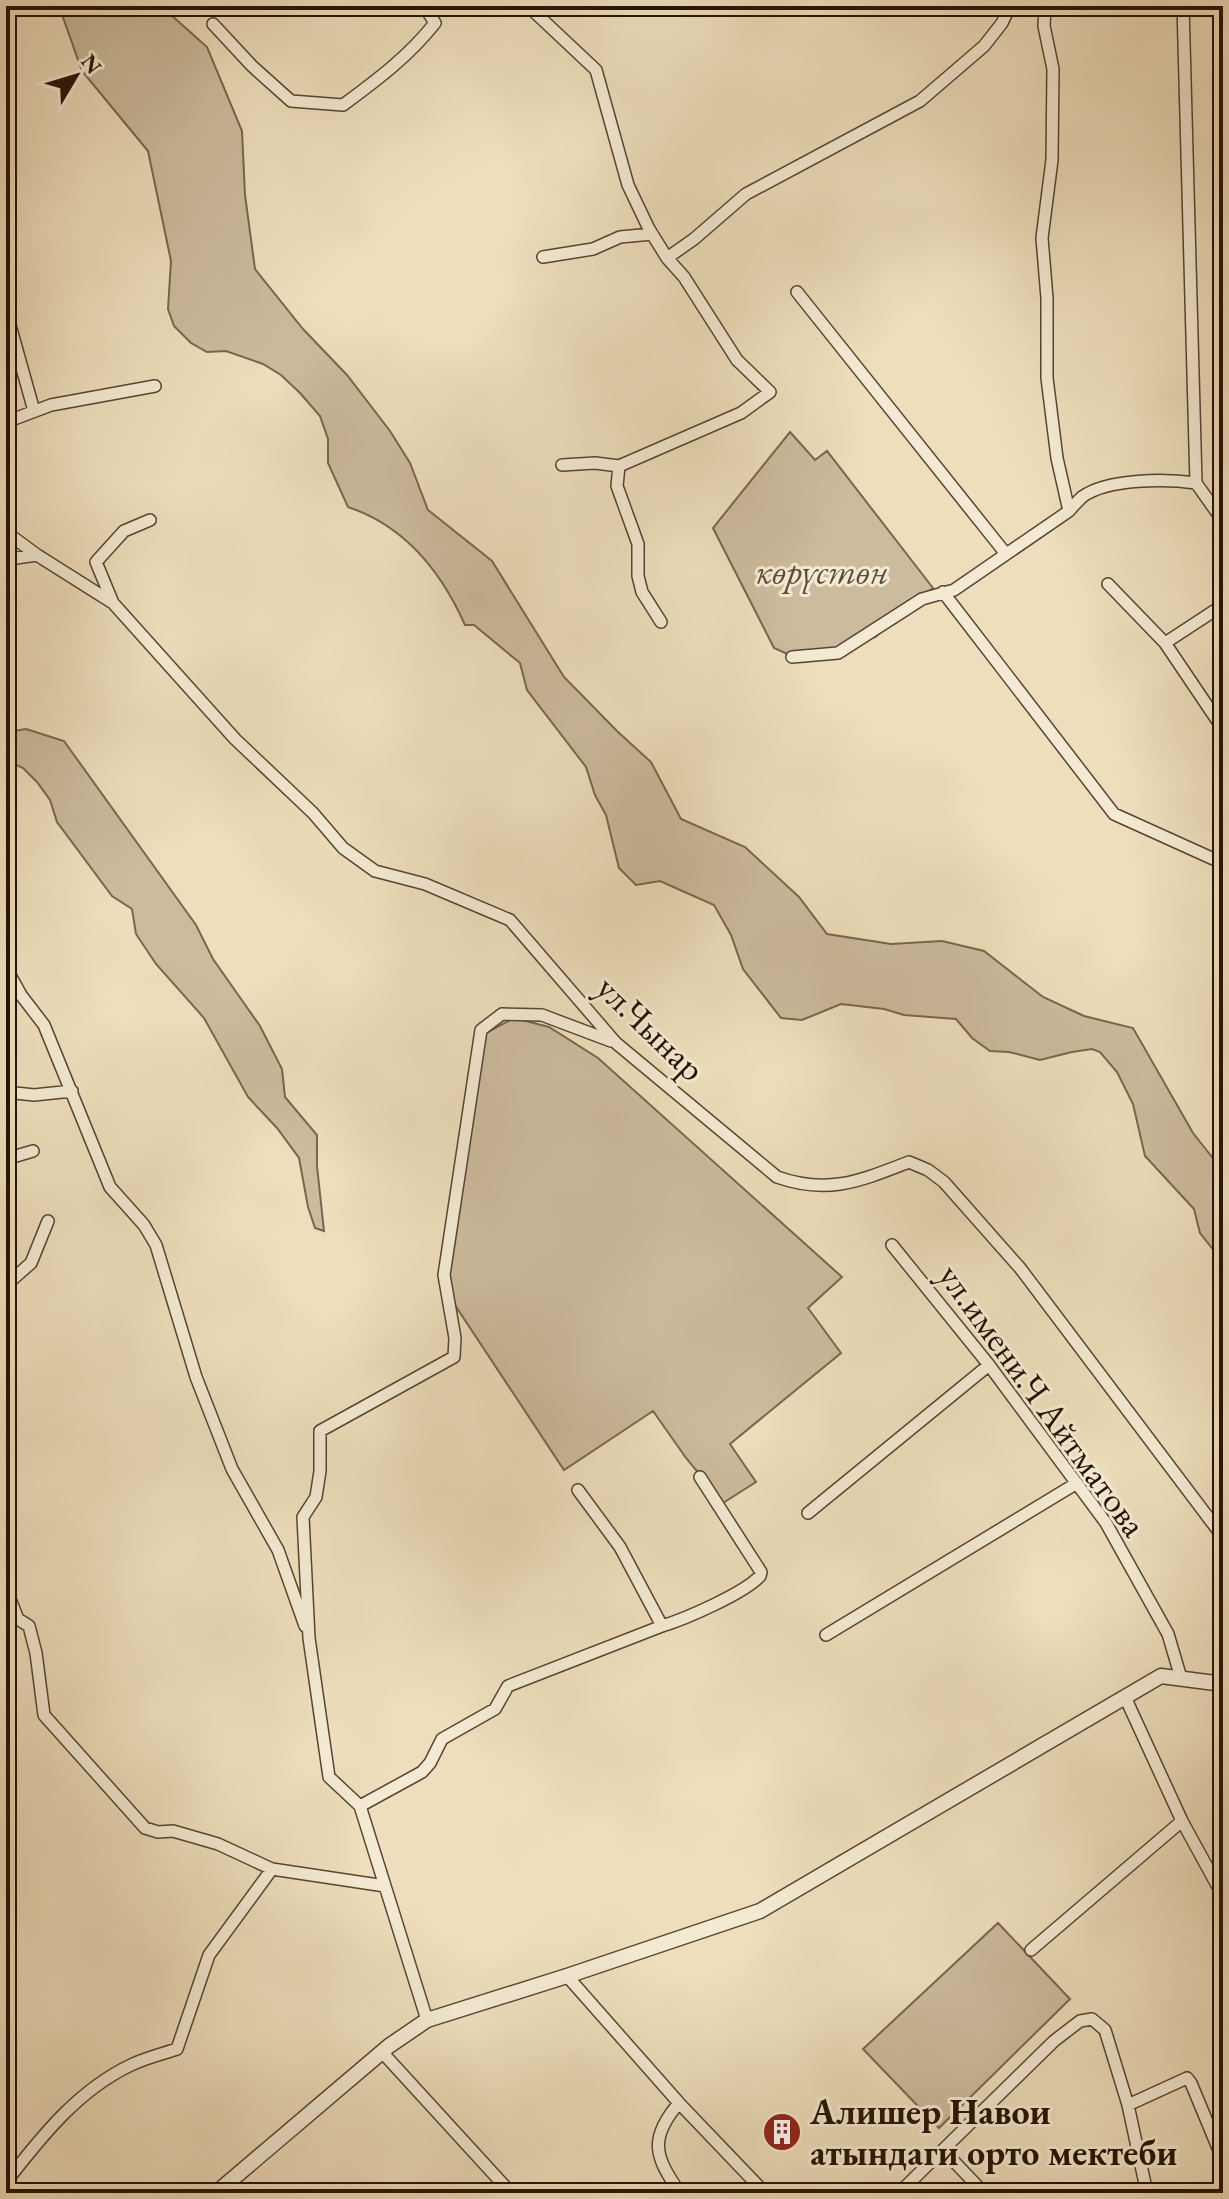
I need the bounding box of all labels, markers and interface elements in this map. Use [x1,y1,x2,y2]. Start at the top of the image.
north arrow [36,36,116,116]
text: N [74,48,108,80]
park label: көрүстөн [755,548,889,595]
street label: ул.Чынар [587,965,715,1091]
street label: ул.имени.Ч Айтматова [928,1254,1158,1546]
place label: Алишер Навои атындаги орто мектеби [809,2088,1177,2176]
building icon: Алишер Навои атындаги орто мектеби [761,2111,803,2153]

